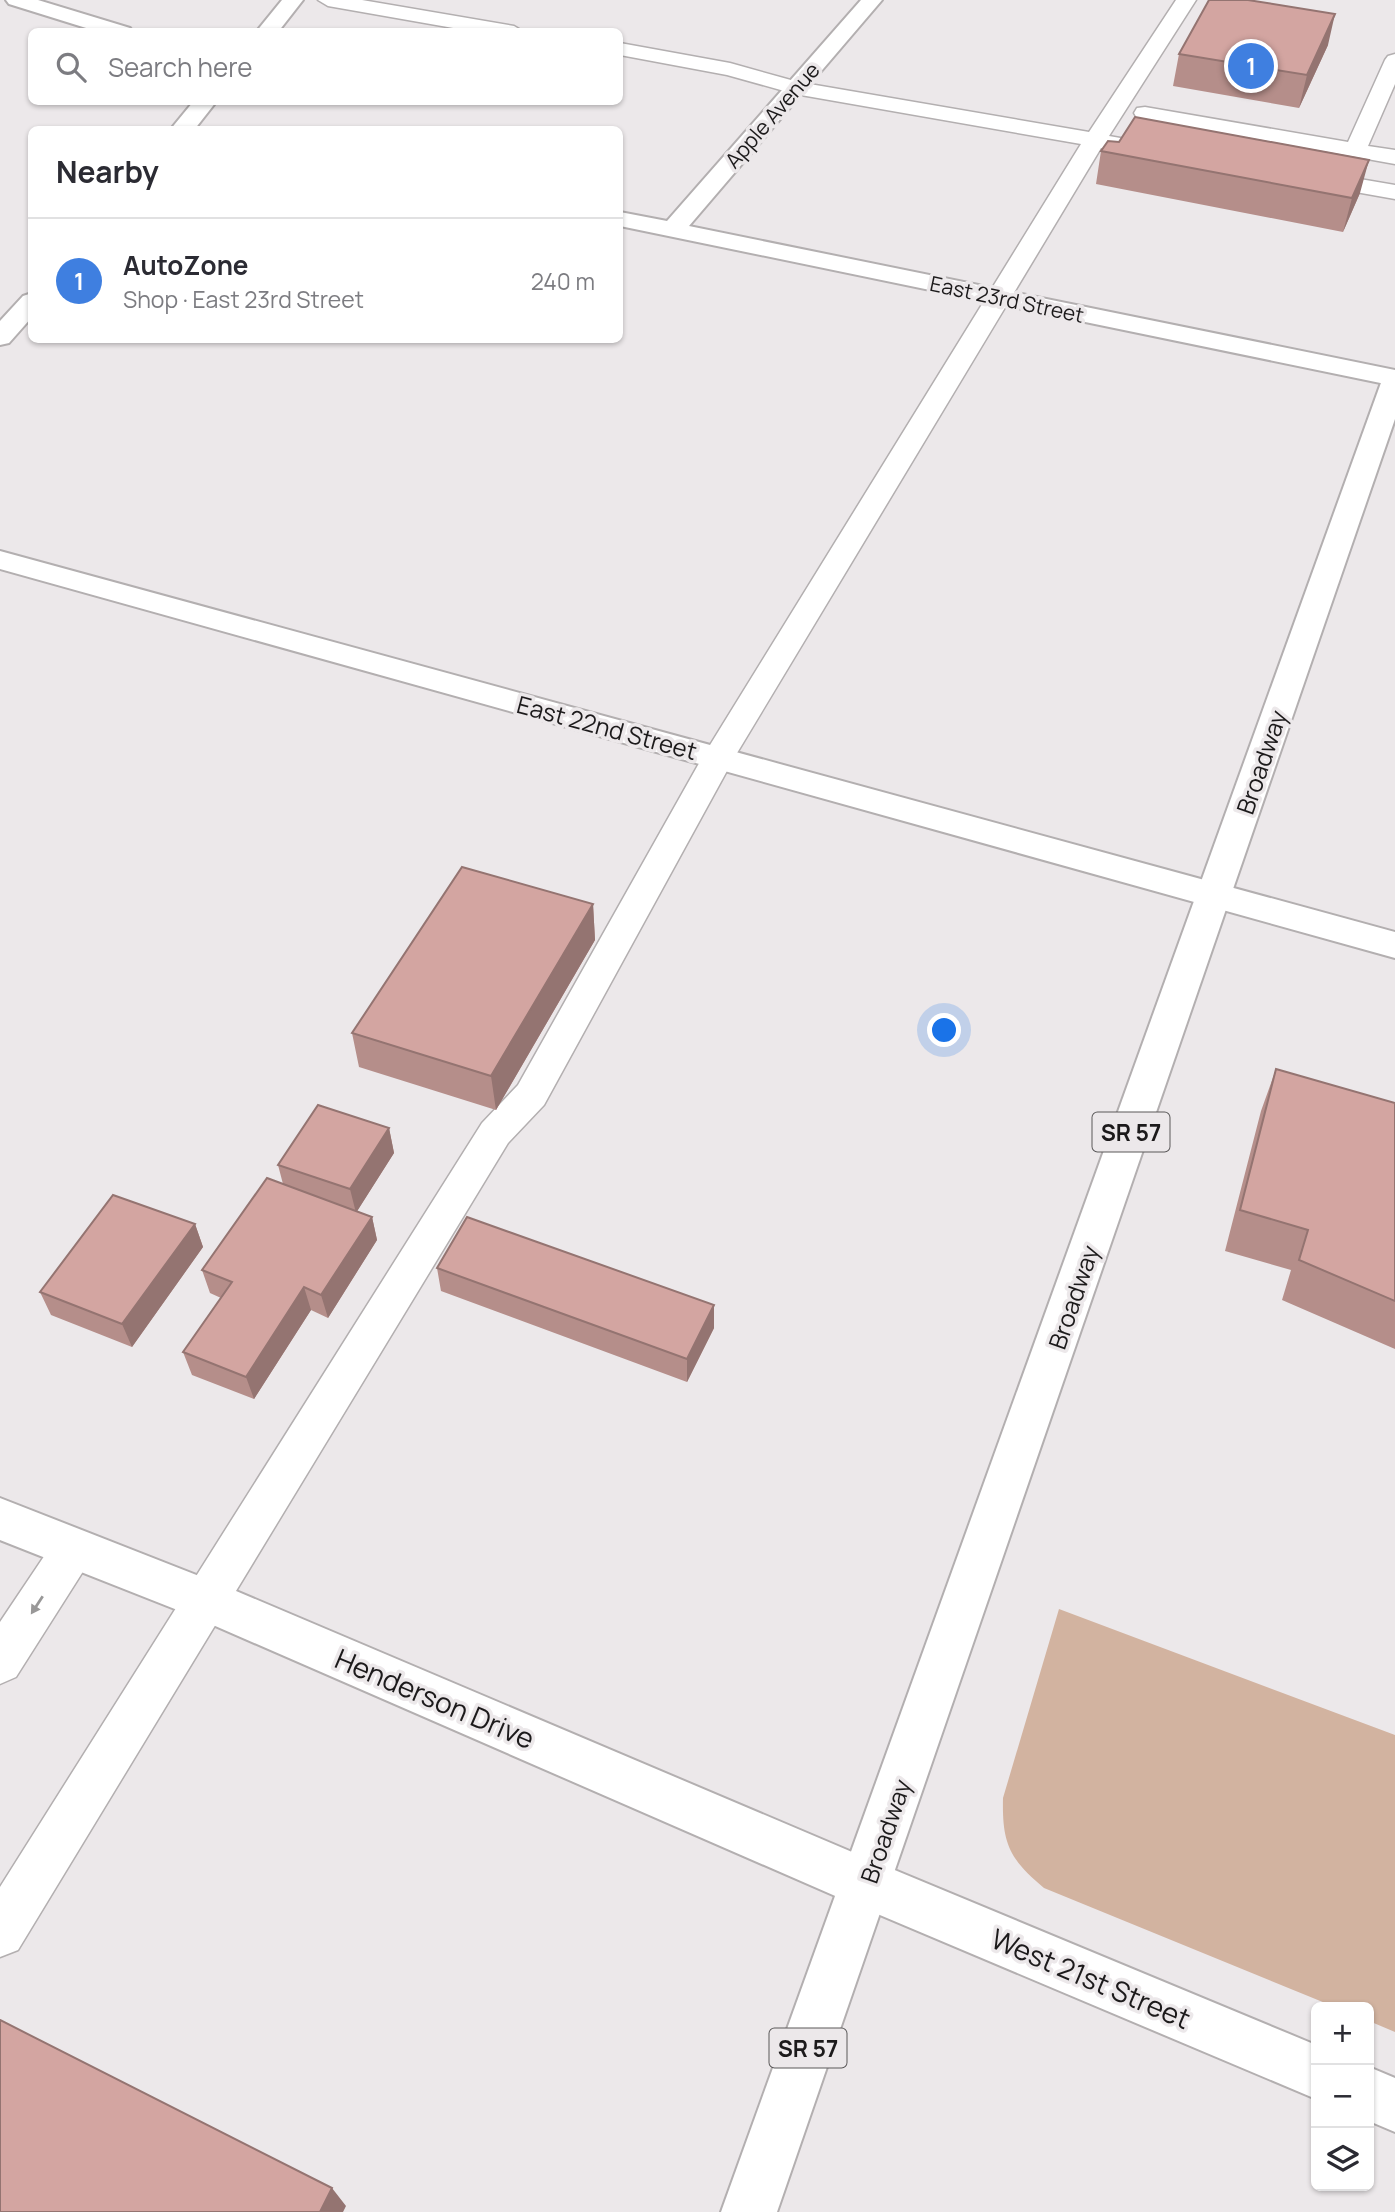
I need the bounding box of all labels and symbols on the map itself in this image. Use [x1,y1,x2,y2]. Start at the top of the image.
pin: 1 [1228,40,1274,92]
street label: Apple Avenue [718,56,826,174]
street label: East 23rd Street [928,269,1086,329]
street label: East 22nd Street [513,687,701,767]
street label: Broadway [1228,705,1294,818]
your location [927,1013,961,1047]
road number: SR 57 [1092,1112,1170,1152]
street label: Broadway [1040,1240,1106,1353]
one-way arrow [30,1596,44,1614]
street label: Henderson Drive [329,1639,541,1757]
street label: Broadway [852,1774,918,1887]
street label: West 21st Street [986,1919,1196,2037]
road number: SR 57 [770,2028,846,2068]

